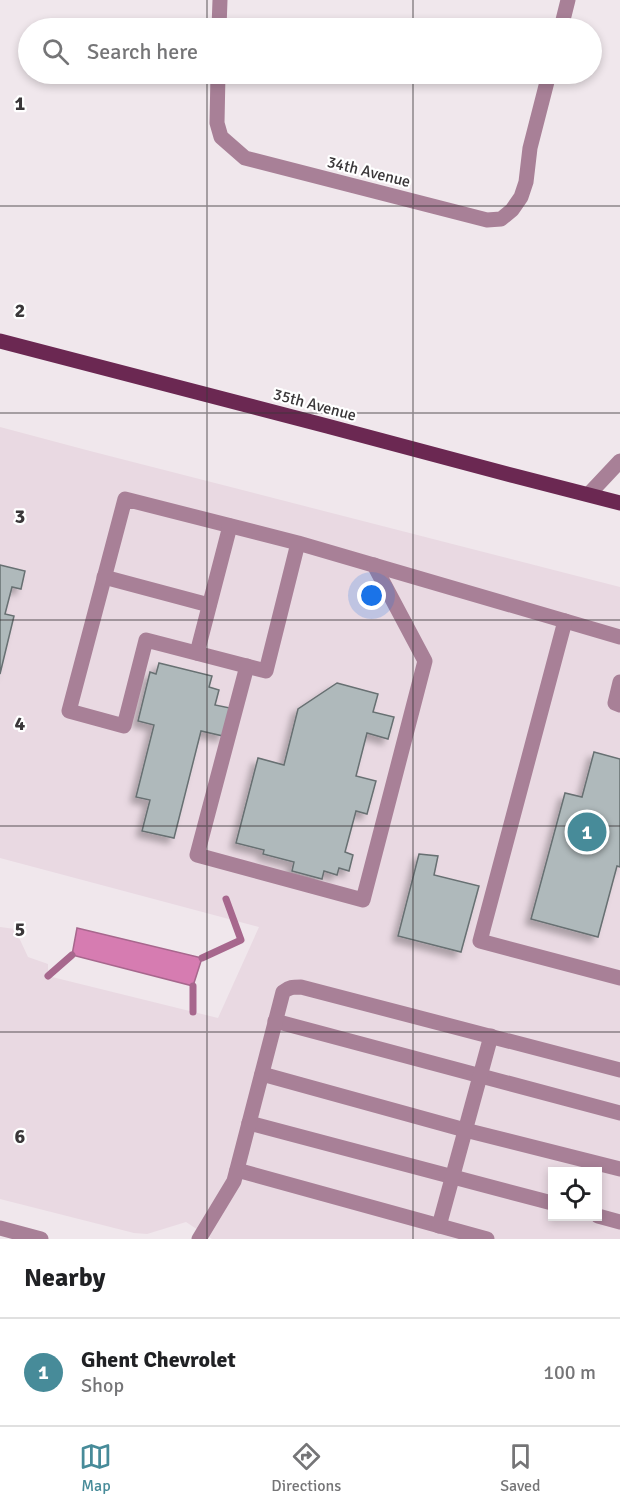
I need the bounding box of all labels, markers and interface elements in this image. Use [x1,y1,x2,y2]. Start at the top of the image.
search box [18,18,602,84]
icon: search [39,35,72,68]
text: Search here [87,38,198,65]
text: 1 [15,91,26,116]
street label: 34th Avenue [325,152,412,192]
text: 2 [15,298,25,323]
street label: 35th Avenue [271,384,358,426]
text: 3 [15,504,25,529]
your location [357,581,386,610]
text: 4 [15,711,26,736]
pin: 1 [568,810,606,854]
text: 5 [15,917,25,942]
text: 6 [15,1124,26,1149]
map controls [548,1167,602,1221]
button: locate [548,1167,602,1221]
text: Nearby [24,1262,105,1294]
text: Ghent Chevrolet [81,1346,236,1373]
text: 1 [38,1360,49,1385]
text: 100 m [543,1360,596,1385]
text: Shop [81,1373,124,1398]
tab: Map [79,1440,112,1496]
tab: Directions [271,1440,341,1496]
tab: Saved [500,1440,541,1496]

